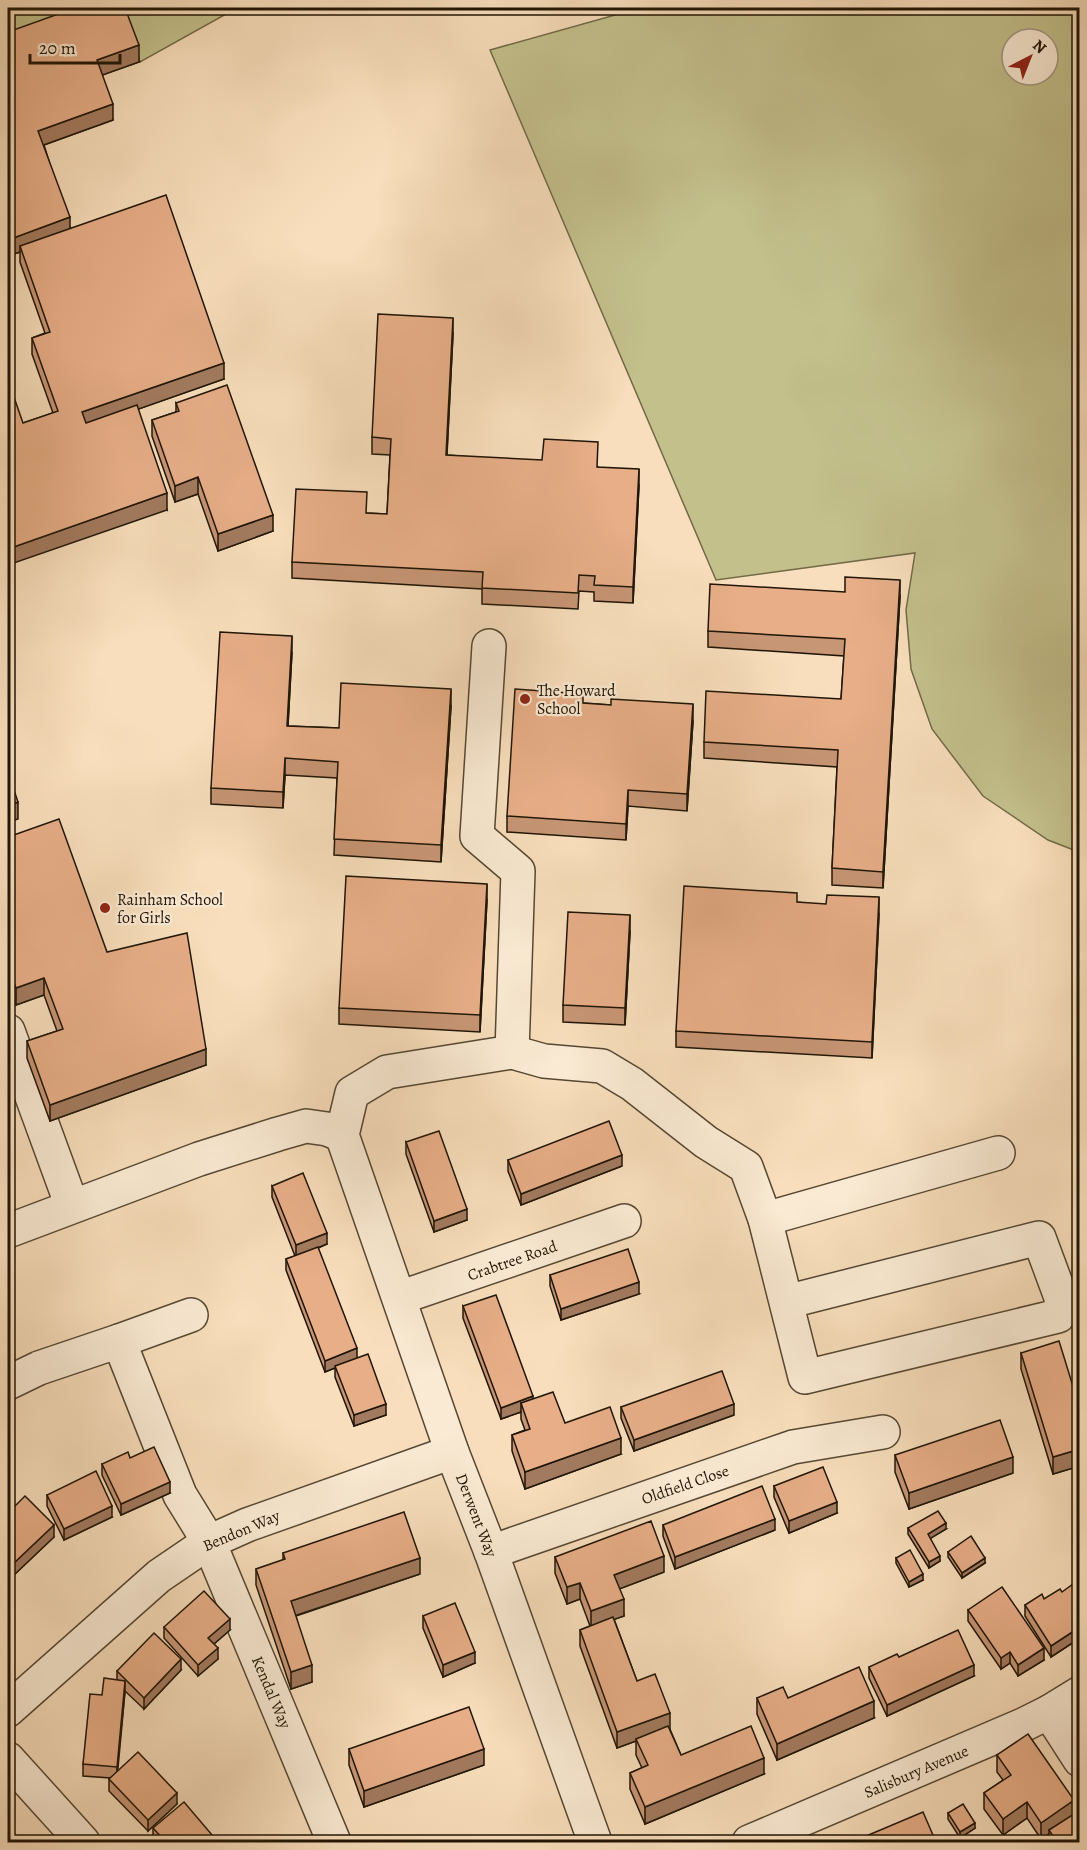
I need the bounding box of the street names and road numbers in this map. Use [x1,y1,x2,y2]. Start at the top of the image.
street label: Crabtree Road [465,1235,560,1287]
street label: Oldfield Close [639,1460,732,1510]
street label: Derwent Way [450,1470,502,1561]
street label: Bendon Way [199,1504,284,1557]
street label: Kendal Way [246,1653,296,1733]
street label: Salisbury Avenue [861,1740,972,1804]

